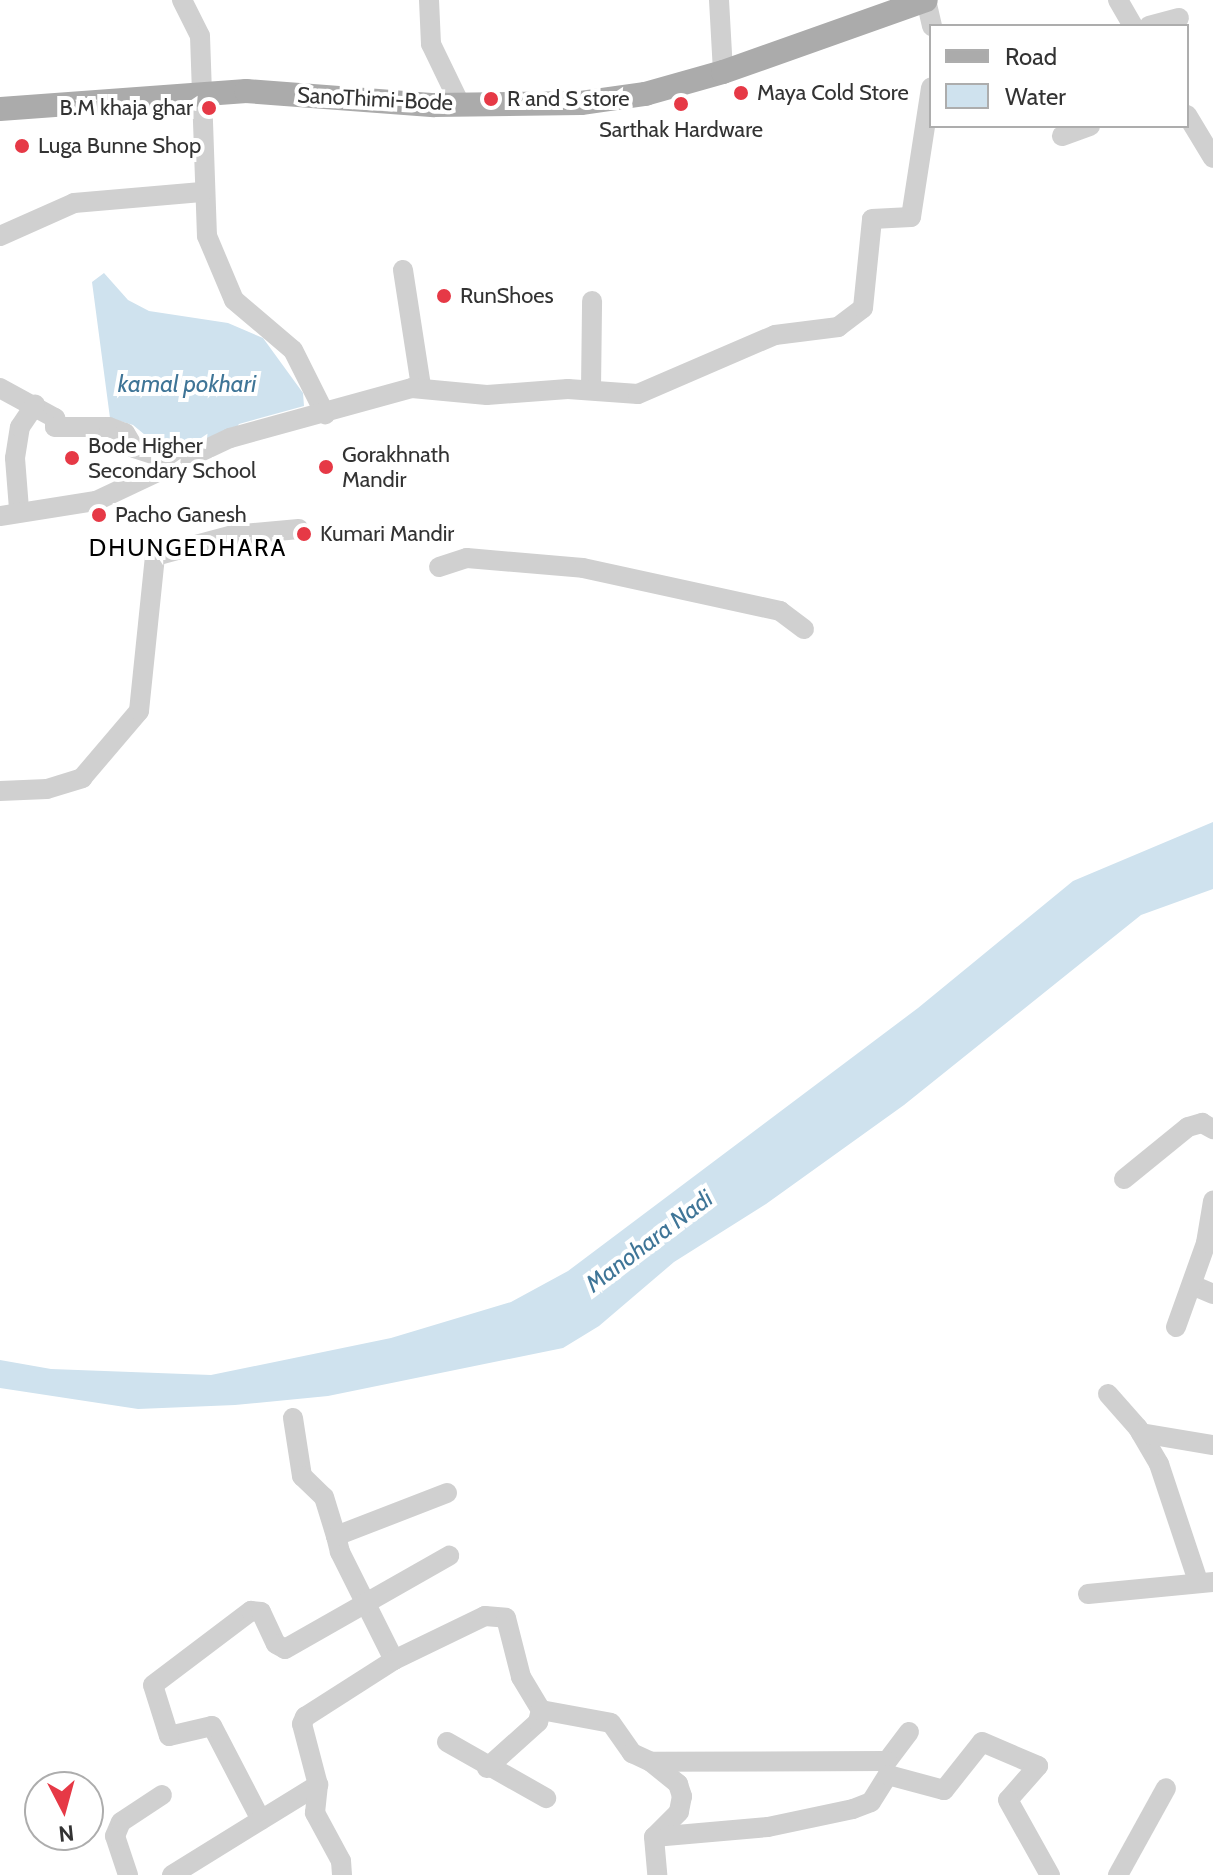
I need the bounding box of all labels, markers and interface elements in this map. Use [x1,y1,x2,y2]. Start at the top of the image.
legend [929,24,1189,128]
text: Road [1005,42,1057,71]
place label: Maya Cold Store [757,80,909,106]
street label: SanoThimi-Bode [296,82,454,116]
text: Water [1005,82,1066,111]
marker: Maya Cold Store [732,84,750,102]
place label: R and S store [507,86,629,112]
marker: R and S store [482,90,500,108]
place label: B.M khaja ghar [60,95,193,121]
marker: Sarthak Hardware [672,95,690,113]
marker: B.M khaja ghar [200,99,218,117]
place label: Sarthak Hardware [599,117,763,143]
place label: Luga Bunne Shop [38,133,201,159]
marker: Luga Bunne Shop [13,137,31,155]
place label: RunShoes [460,283,554,309]
marker: RunShoes [435,287,453,305]
water label: kamal pokhari [118,370,256,398]
place label: Bode Higher Secondary School [88,432,256,484]
place label: Gorakhnath Mandir [342,441,450,492]
marker: Bode Higher Secondary School [63,449,81,467]
marker: Gorakhnath Mandir [317,458,335,476]
place label: Pacho Ganesh [115,502,247,528]
marker: Pacho Ganesh [90,506,108,524]
place label: Kumari Mandir [320,521,454,547]
marker: Kumari Mandir [295,525,313,543]
district label: DHUNGEDHARA [89,534,287,562]
water label: Manohara Nadi [580,1184,718,1298]
north arrow [24,1771,104,1851]
text: N [57,1819,76,1848]

